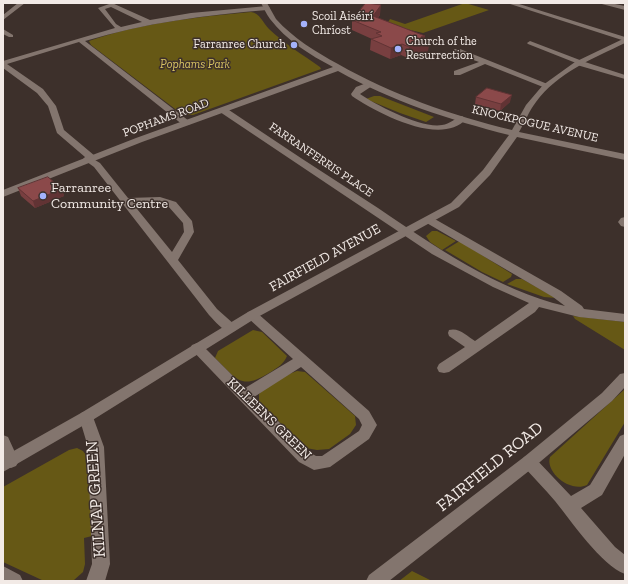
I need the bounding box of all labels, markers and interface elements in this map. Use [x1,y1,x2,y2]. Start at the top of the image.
place label: Scoil Aiséirí Chríost [312,10,373,38]
marker: Scoil Aiséirí Chríost [299,19,309,29]
place label: Church of the Resurrection [406,35,477,63]
place label: Farranree Church [193,38,286,52]
marker: Farranree Church [289,40,299,50]
marker: Church of the Resurrection [393,44,403,54]
park label: Pophams Park [160,58,230,72]
street label: POPHAMS ROAD [121,96,211,140]
street label: KNOCKPOGUE AVENUE [470,102,600,146]
street label: FARRANFERRIS PLACE [266,120,376,200]
place label: Farranree Community Centre [51,180,168,212]
marker: Farranree Community Centre [38,191,48,201]
street label: FAIRFIELD AVENUE [266,220,384,296]
street label: KILLEENS GREEN [223,374,315,464]
street label: FAIRFIELD ROAD [433,418,547,516]
street label: KILNAP GREEN [82,440,110,558]

